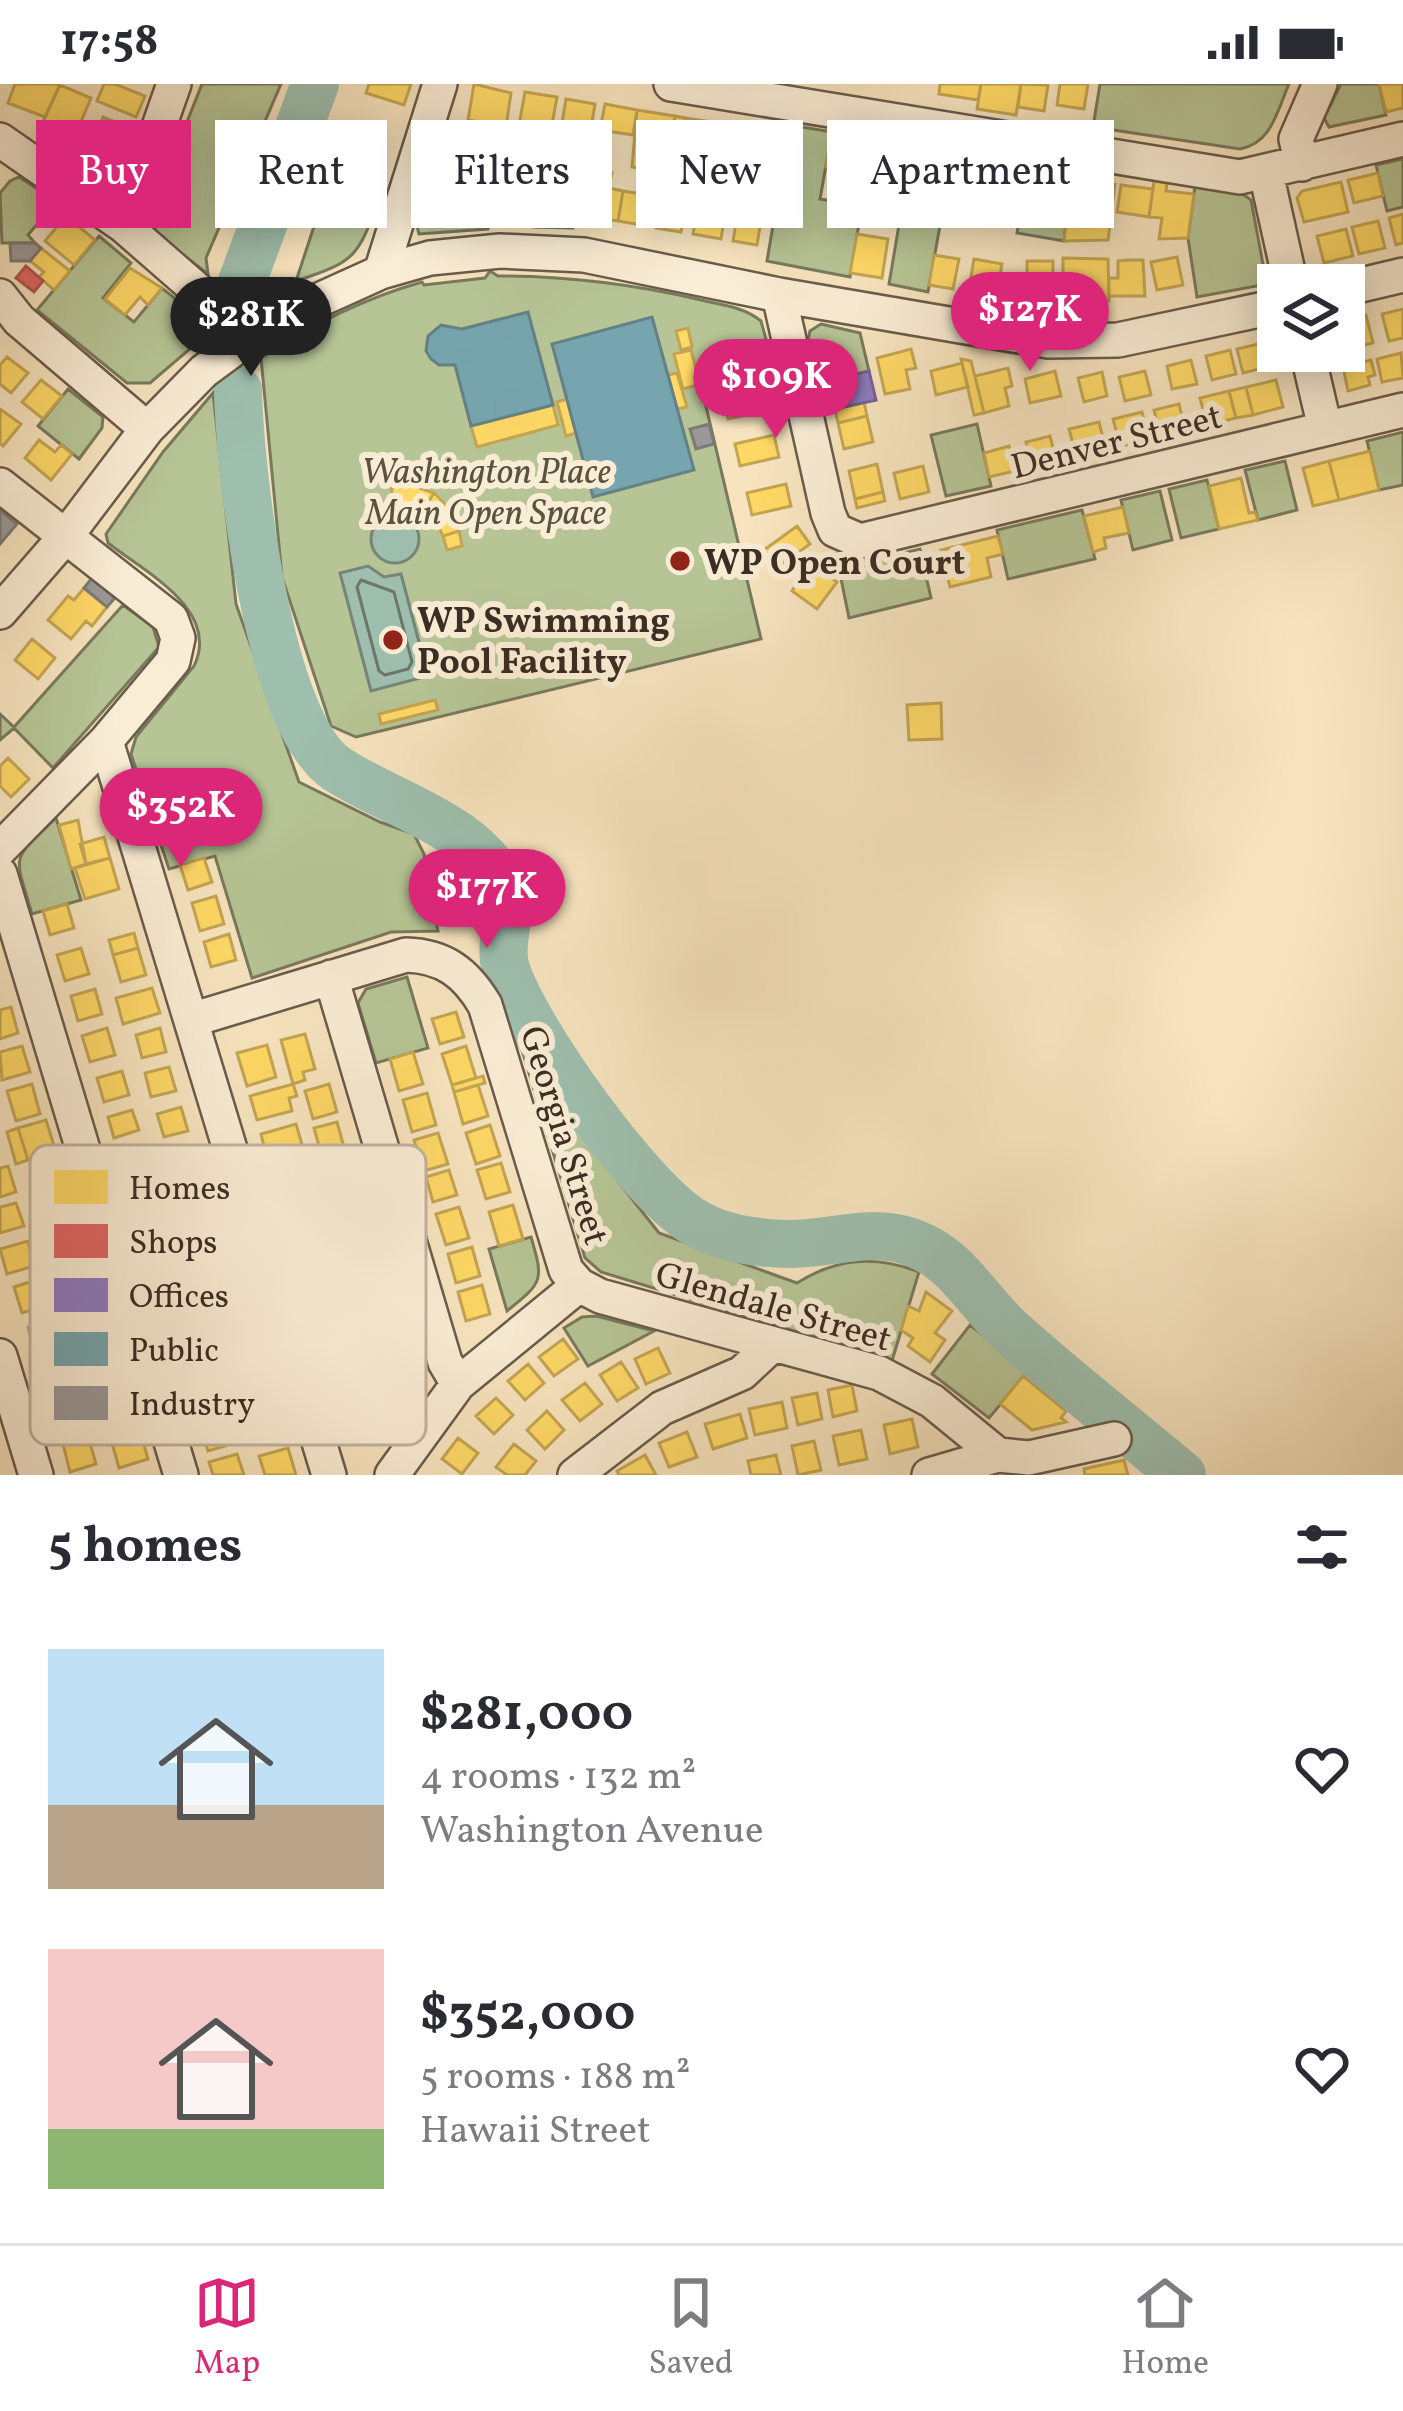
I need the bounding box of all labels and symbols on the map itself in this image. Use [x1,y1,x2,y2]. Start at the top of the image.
pin: $127K [946,272,1114,374]
pin: $281K [167,277,335,379]
pin: $109K [692,339,860,441]
street label: Denver Street [1006,394,1228,494]
park label: Washington Place Main Open Space [361,449,611,540]
place label: WP Open Court [704,540,965,590]
marker: WP Open Court [667,548,693,574]
place label: WP Swimming Pool Facility [417,598,670,689]
marker: WP Swimming Pool Facility [380,627,406,653]
pin: $352K [97,768,265,870]
pin: $177K [403,849,571,951]
street label: Georgia Street [505,1021,619,1252]
legend [30,1145,426,1445]
text: Homes [129,1168,230,1214]
text: Shops [129,1222,217,1268]
street label: Glendale Street [649,1251,897,1366]
text: Offices [129,1276,229,1322]
text: Public [129,1330,219,1376]
text: Industry [129,1384,255,1430]

